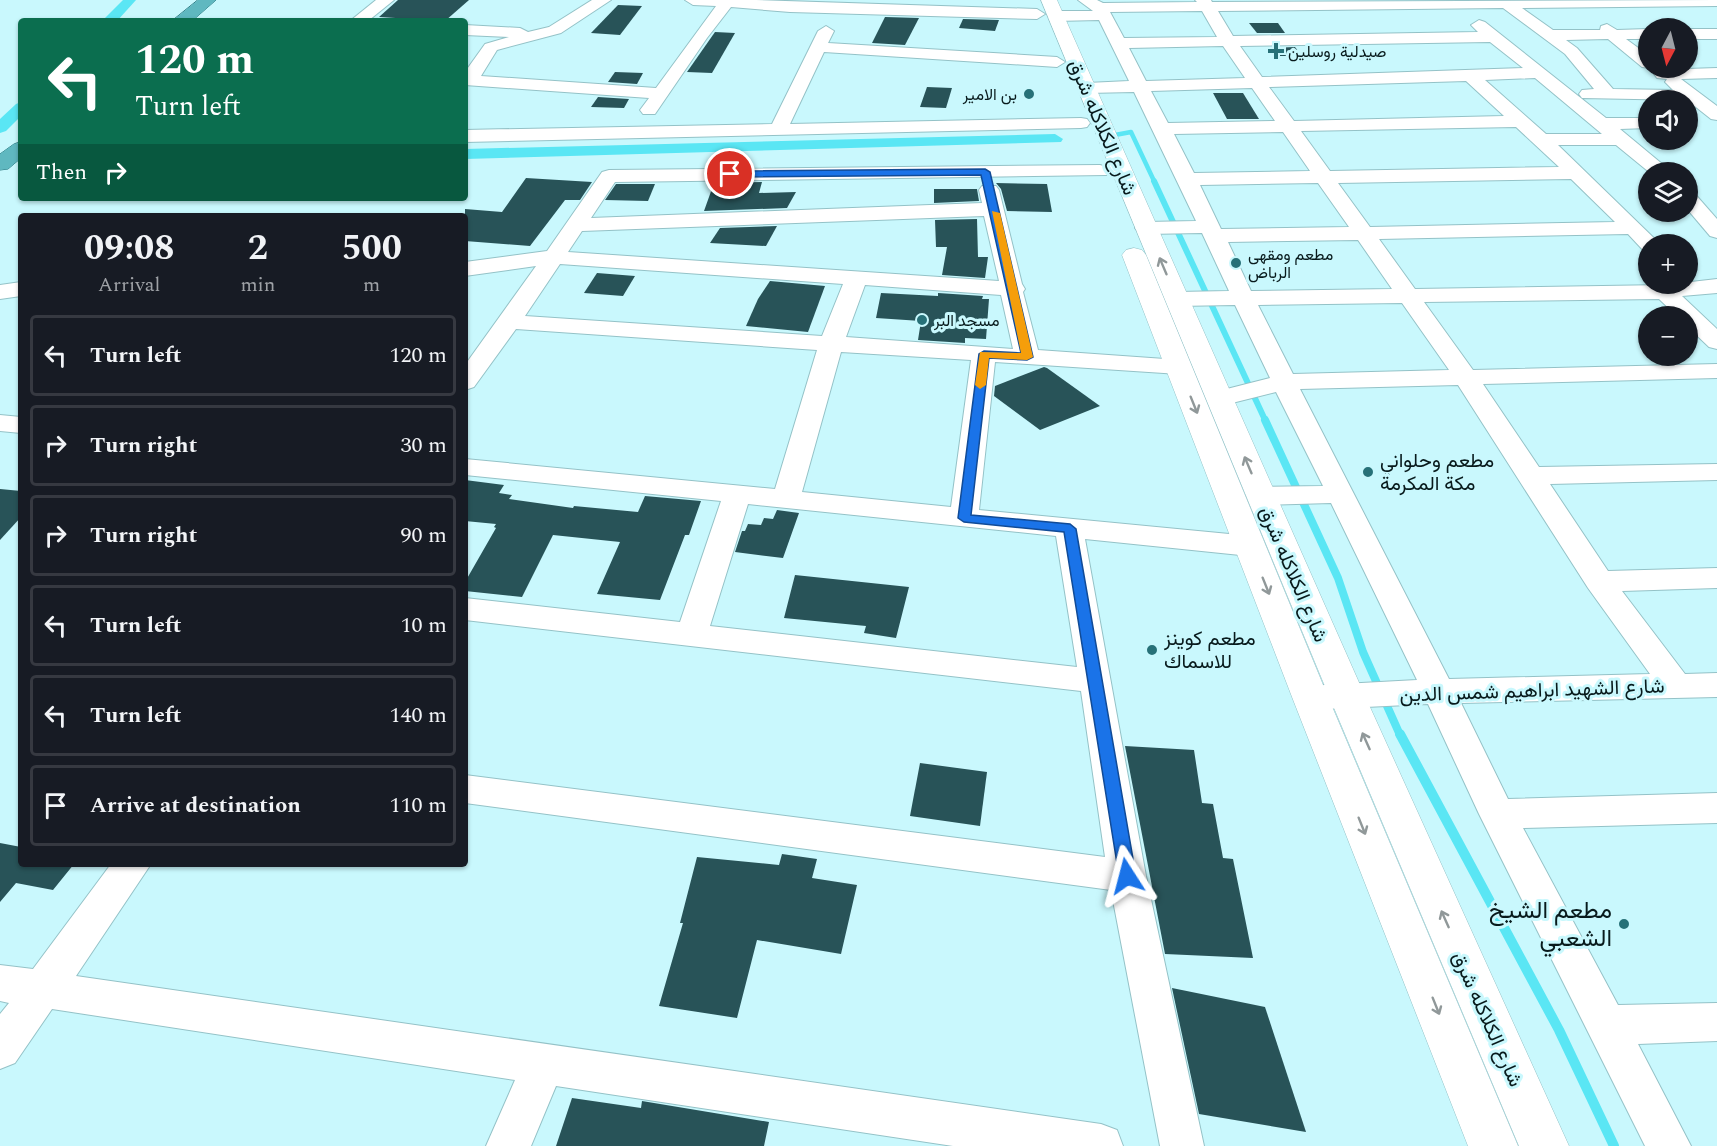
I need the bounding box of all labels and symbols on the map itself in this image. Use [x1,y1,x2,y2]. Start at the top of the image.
north arrow [1638,18,1698,78]
place label: صيدلية روسلين [1288,40,1386,64]
marker: صيدلية روسلين [1269,44,1283,58]
street label: شارع الكلاكله شرق [1060,55,1144,200]
place label: بن الامير [962,83,1017,107]
marker: بن الامير [1022,87,1036,101]
pin [704,148,755,199]
place label: مطعم ومقهى الرباض [1248,243,1333,285]
marker: مطعم ومقهى الرباض [1229,256,1243,270]
one-way arrow [1157,258,1168,276]
place label: مسجد البر [933,309,1000,333]
marker: مسجد البر [915,313,929,327]
one-way arrow [1190,395,1201,414]
place label: مطعم وحلواني مكة المكرمة [1380,446,1494,499]
one-way arrow [1242,456,1253,475]
marker: مطعم وحلواني مكة المكرمة [1361,465,1375,479]
street label: شارع الكلاكله شرق [1251,502,1335,647]
one-way arrow [1261,577,1272,595]
place label: مطعم كوينز للاسماك [1163,624,1256,677]
marker: مطعم كوينز للاسماك [1145,643,1159,657]
street label: شارع الشهيد ابراهيم شمس الدين [1399,671,1665,711]
one-way arrow [1360,732,1372,750]
one-way arrow [1357,816,1368,835]
position arrow [1095,844,1159,908]
place label: مطعم الشيخ الشعبي [1489,893,1612,957]
one-way arrow [1438,911,1450,929]
marker: مطعم الشيخ الشعبي [1617,917,1631,931]
street label: شارع الكلاكله شرق [1444,947,1530,1092]
one-way arrow [1431,997,1442,1015]

